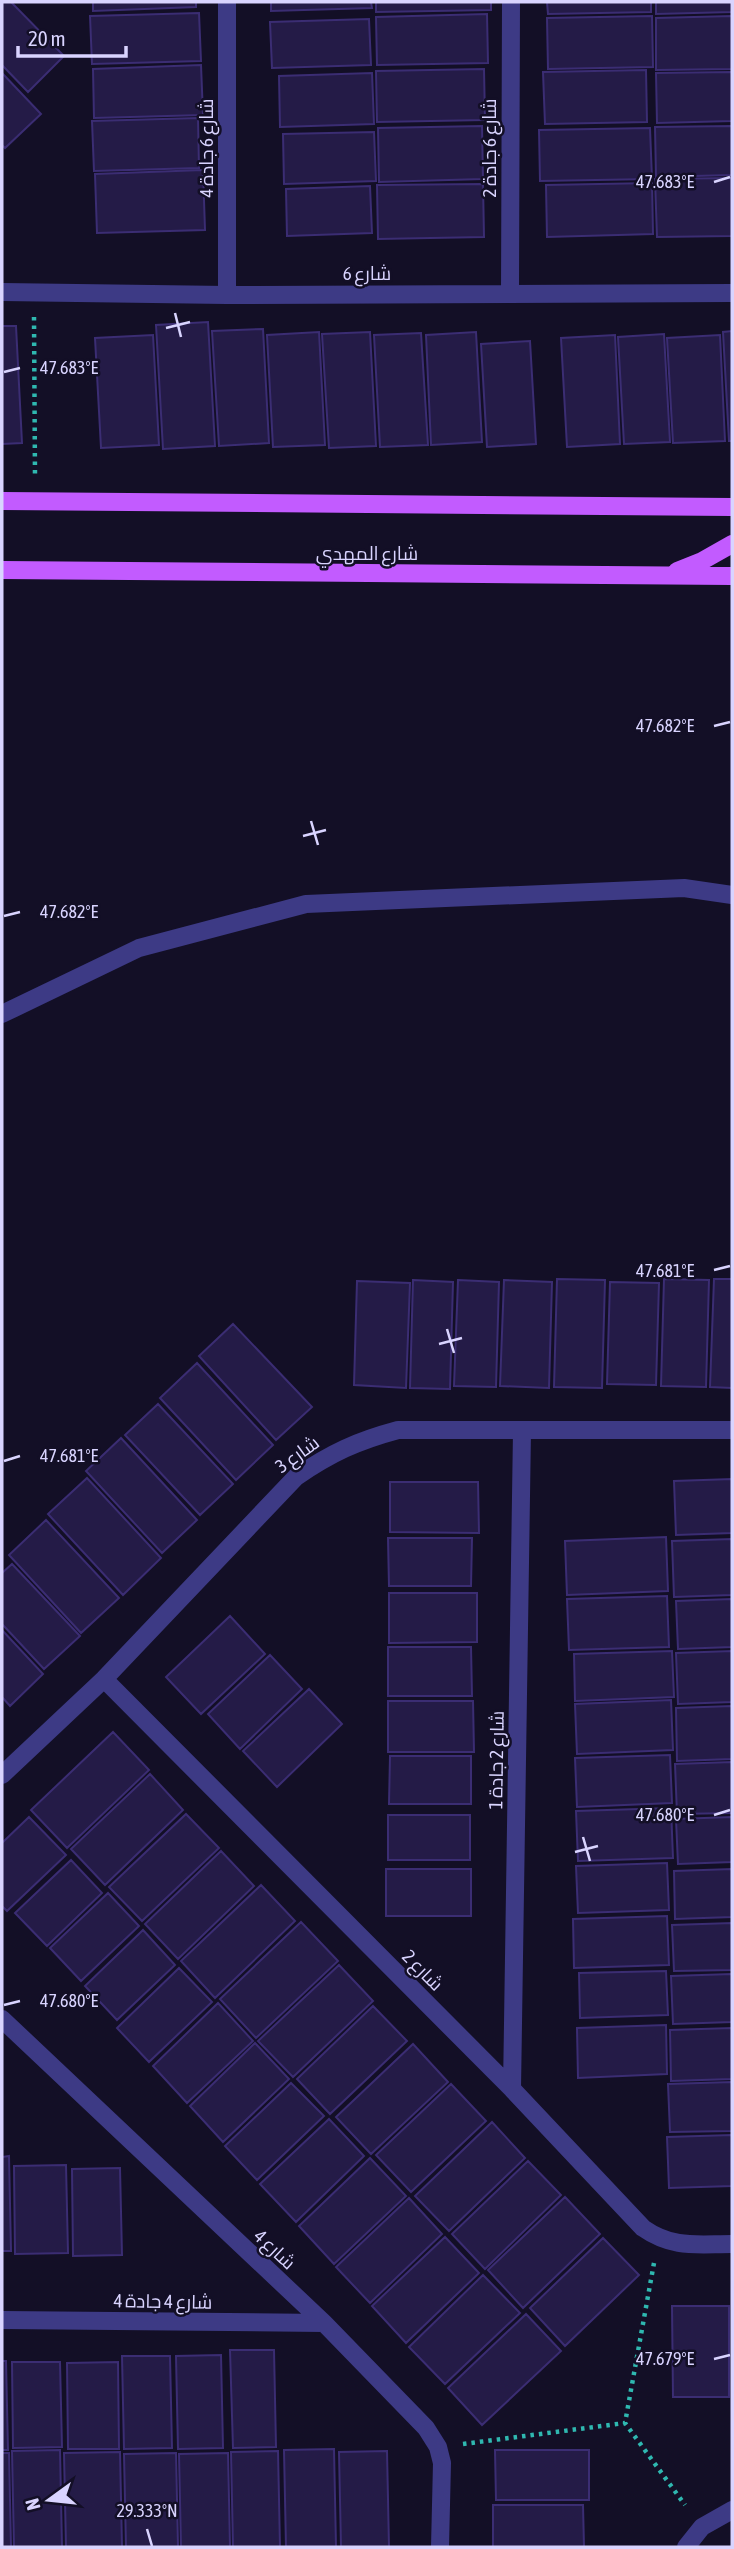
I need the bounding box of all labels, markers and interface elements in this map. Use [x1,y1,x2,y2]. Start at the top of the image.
scale bar [18,14,126,58]
text: 20 m [28,26,66,50]
street label: شارع 6 جادة 4 [195,99,220,197]
street label: شارع 6 جادة 2 [478,99,503,197]
text: 47.683°E [636,171,694,192]
street label: شارع 6 [343,262,391,287]
text: 47.683°E [40,357,98,378]
street label: شارع المهدي [316,542,418,568]
text: 47.682°E [636,715,694,736]
text: 47.682°E [40,901,98,922]
text: 47.681°E [636,1260,694,1281]
street label: شارع 3 [271,1431,325,1480]
text: 47.681°E [40,1445,98,1466]
street label: شارع 2 جادة 1 [484,1710,511,1810]
text: 47.680°E [636,1804,694,1825]
street label: شارع 2 [396,1945,448,1997]
text: 47.680°E [40,1990,98,2011]
street label: شارع 4 [248,2224,300,2276]
street label: شارع 4 جادة 4 [113,2289,213,2316]
text: 47.679°E [636,2348,694,2369]
north arrow [14,2465,84,2535]
text: N [21,2496,45,2513]
text: 29.333°N [116,2500,178,2521]

